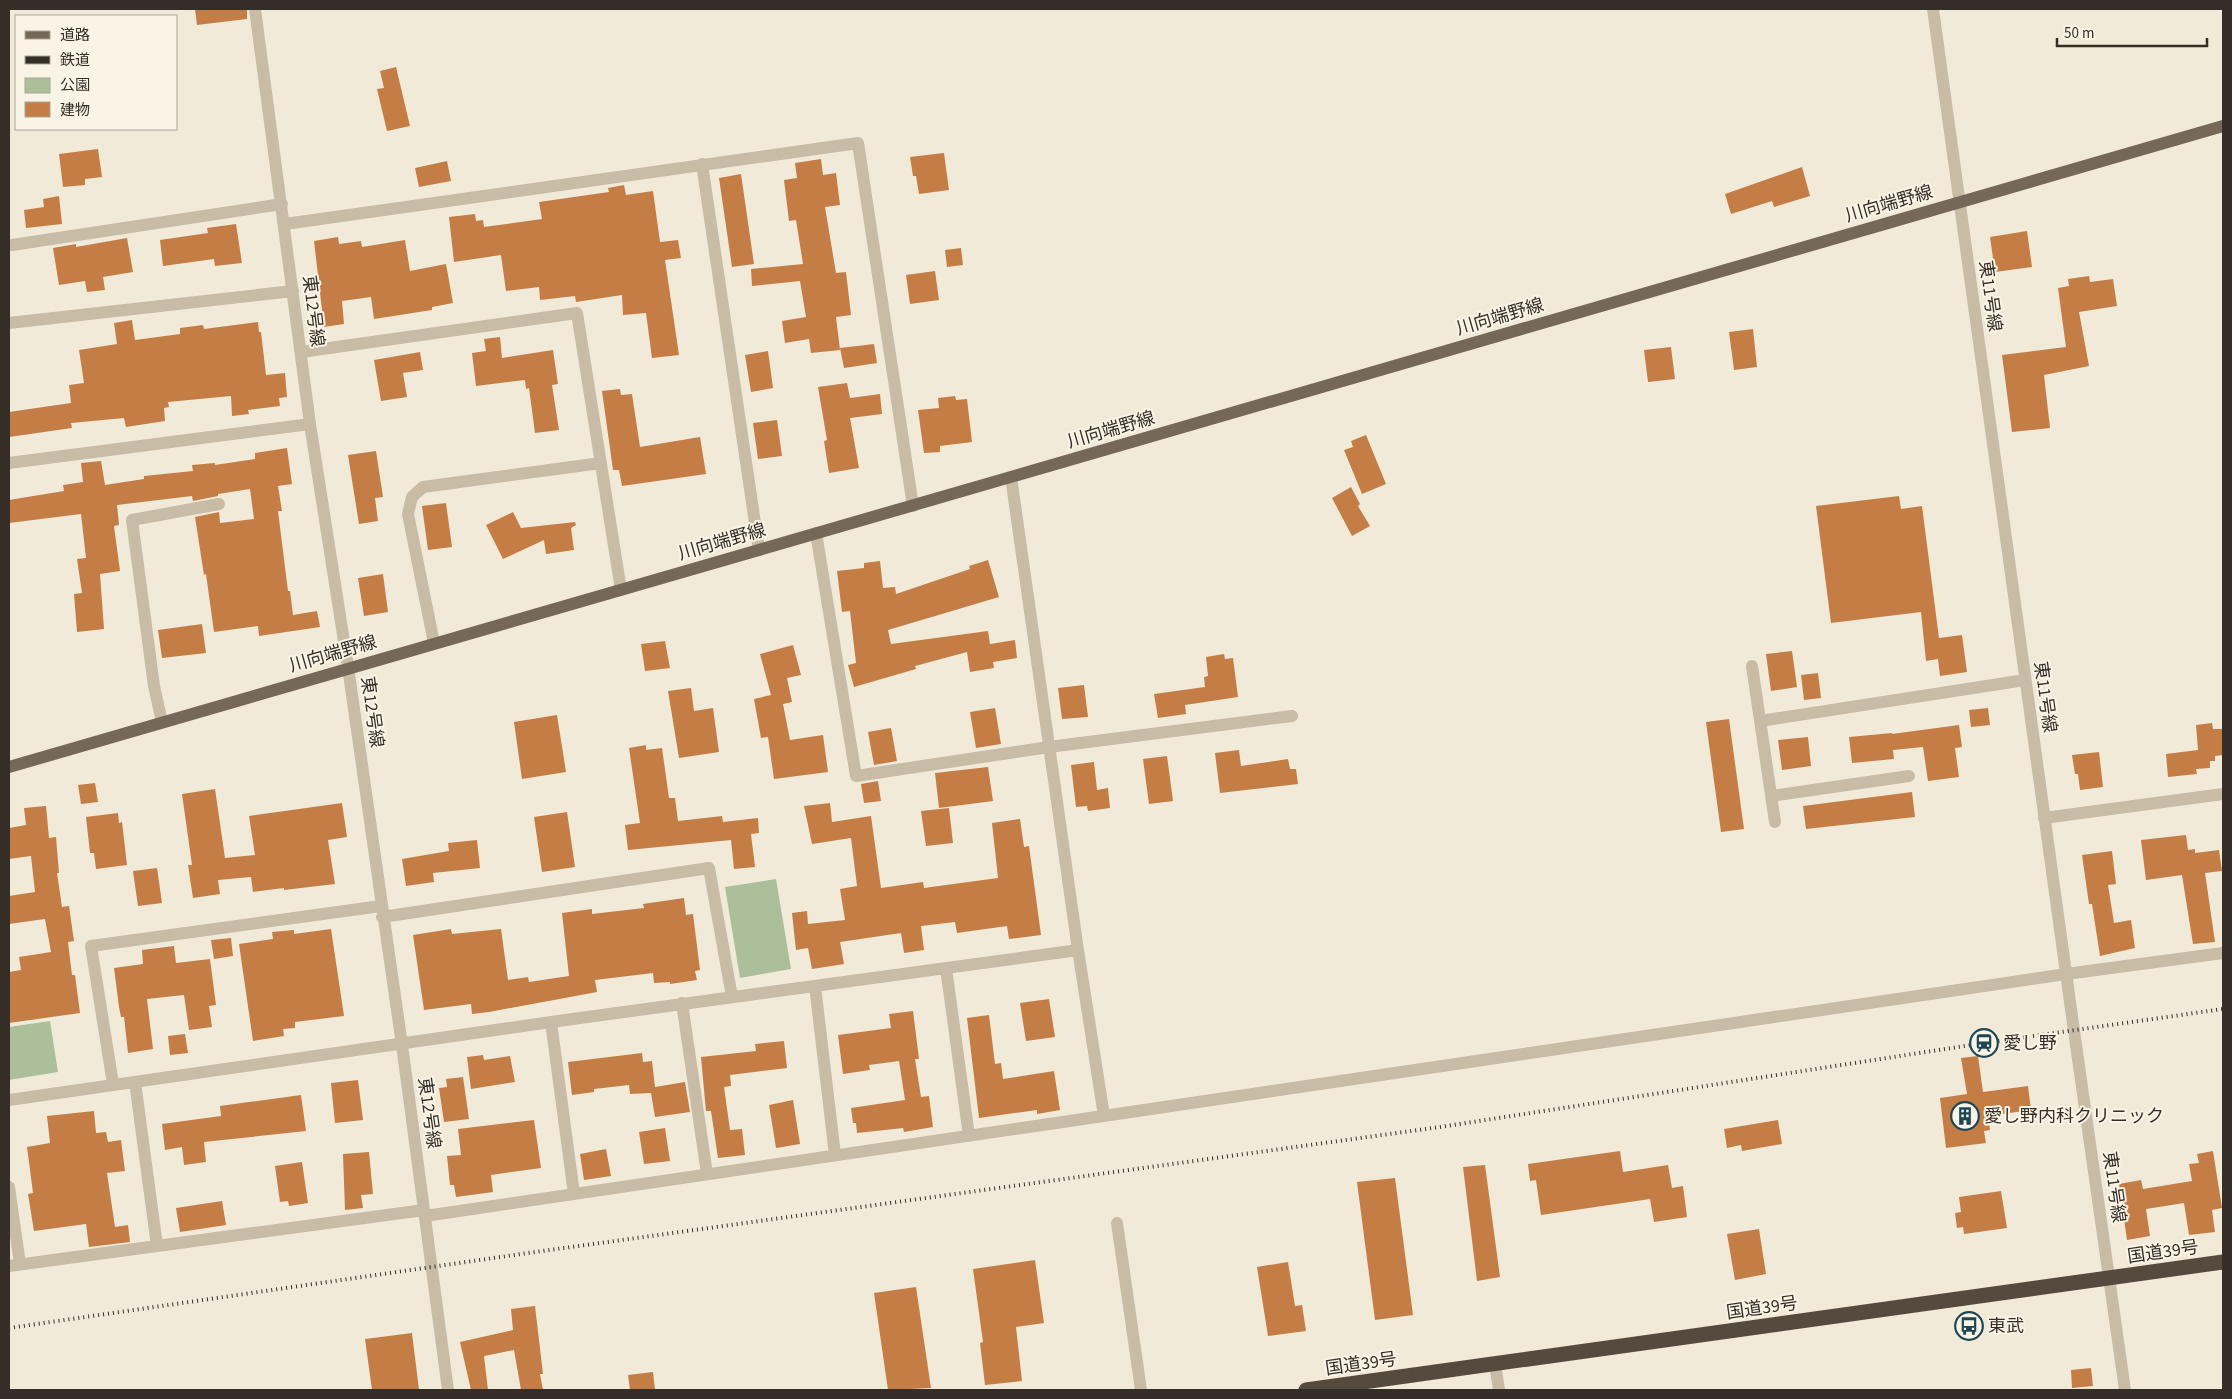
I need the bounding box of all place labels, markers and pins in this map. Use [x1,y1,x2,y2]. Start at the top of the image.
station icon: 愛し野 [1969,1028,1999,1058]
place label: 愛し野 [2003,1031,2057,1056]
building icon: 愛し野内科クリニック [1950,1101,1980,1131]
place label: 愛し野内科クリニック [1984,1104,2164,1129]
bus stop icon: 東武 [1954,1311,1984,1341]
place label: 東武 [1988,1314,2024,1339]

